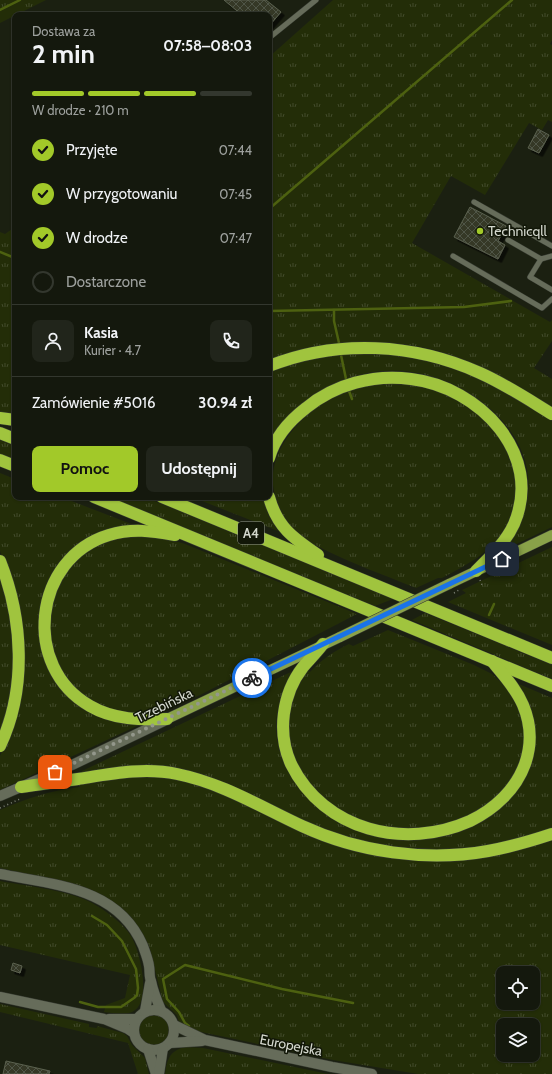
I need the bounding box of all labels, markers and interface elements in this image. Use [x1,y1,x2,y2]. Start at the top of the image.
text: Dostawa za [32,23,95,39]
text: 07:58–08:03 [163,37,252,55]
text: 2 min [32,38,95,70]
text: W drodze · 210 m [32,102,129,118]
icon: check [32,139,54,161]
text: Przyjęte [66,141,117,159]
text: 07:44 [219,142,252,158]
icon: check [32,183,54,205]
text: W przygotowaniu [66,185,177,203]
text: 07:45 [219,186,252,202]
place label: Technicqll [488,222,548,240]
marker: Technicqll [475,226,485,236]
icon: check [32,227,54,249]
text: W drodze [66,229,128,247]
text: 07:47 [220,230,252,246]
text: Dostarczone [66,273,146,291]
button: person [32,320,74,362]
button: phone [210,320,252,362]
text: Kasia [84,324,118,342]
text: Kurier · 4.7 [84,342,141,358]
text: Zamówienie #5016 [32,394,156,412]
text: 30.94 zł [198,394,252,412]
button: Pomoc [32,446,138,492]
button: Udostępnij [146,446,252,492]
road number: A4 [238,522,264,544]
pin [485,542,519,576]
icon: home [491,548,513,570]
courier [232,658,272,698]
icon: bike [241,667,263,689]
street label: Trzebińska [132,683,196,727]
pin [38,755,72,789]
icon: bag [44,761,66,783]
map controls [496,966,540,1062]
button: locate [496,966,540,1010]
button: layers [496,1018,540,1062]
street label: Europejska [258,1030,324,1060]

